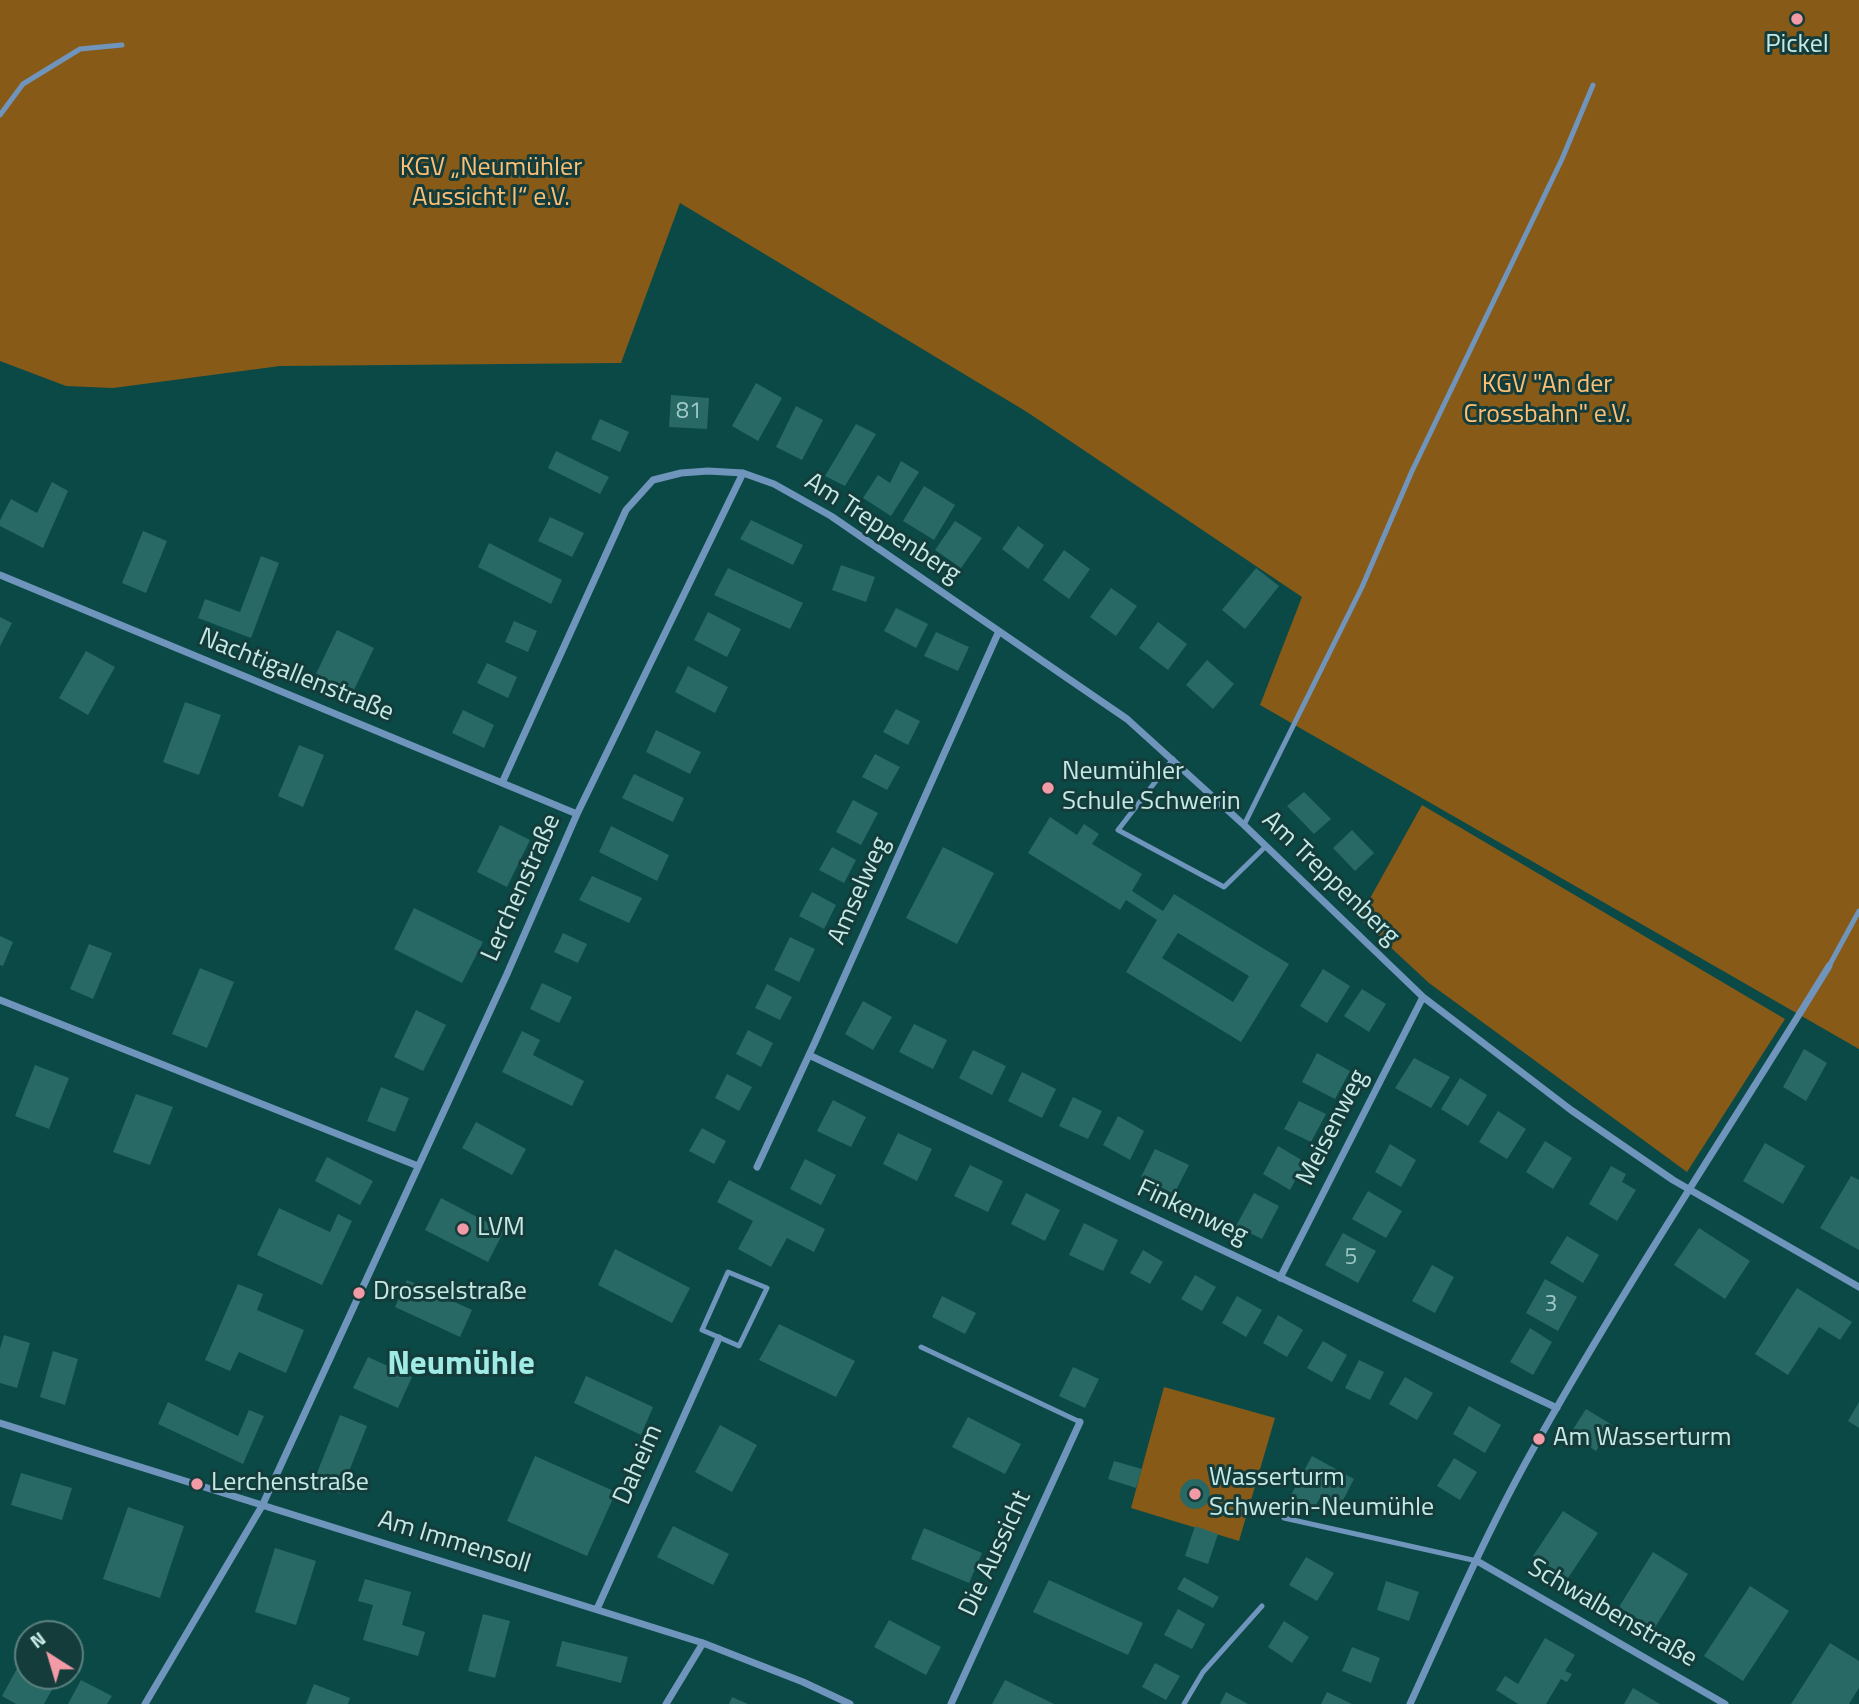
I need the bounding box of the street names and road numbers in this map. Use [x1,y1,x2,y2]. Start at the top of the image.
street label: Am Treppenberg [798,467,966,591]
street label: Nachtigallenstraße [194,623,398,729]
street label: Am Treppenberg [1255,805,1405,953]
street label: Lerchenstraße [476,810,568,966]
street label: Amselweg [822,832,898,950]
street label: Meisenweg [1291,1065,1375,1191]
street label: Finkenweg [1132,1174,1252,1252]
street label: Daheim [608,1420,670,1510]
street label: Die Aussicht [953,1486,1039,1622]
street label: Am Immensoll [374,1505,534,1581]
street label: Schwalbenstraße [1522,1553,1702,1675]

